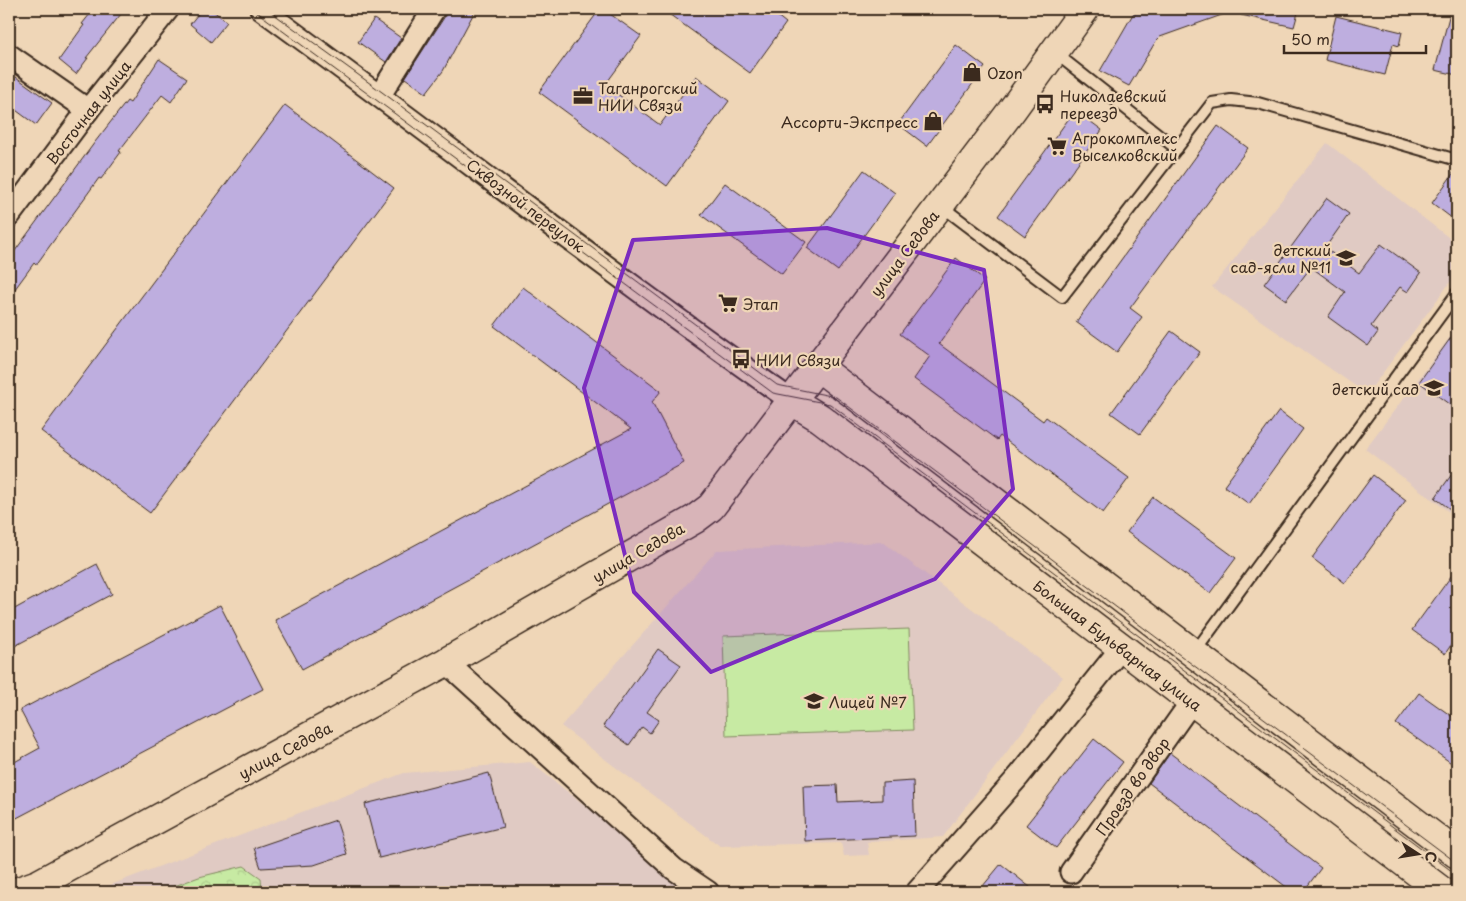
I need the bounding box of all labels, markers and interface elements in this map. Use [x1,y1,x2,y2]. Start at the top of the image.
scale bar [1284,22,1426,54]
text: 50 m [1291,27,1330,50]
street label: Восточная улица [40,55,136,169]
shop icon: Ozon [961,61,983,83]
place label: Ozon [987,61,1023,84]
place label: Таганрогский НИИ Связи [598,76,698,116]
place label: Николаевский переезд [1060,84,1167,124]
office icon: Таганрогский НИИ Связи [572,85,594,107]
bus stop icon: Николаевский переезд [1034,93,1056,115]
place label: Ассорти-Экспресс [781,110,918,133]
shop icon: Ассорти-Экспресс [922,110,944,132]
place label: Агрокомплекс Выселковский [1072,126,1178,166]
supermarket icon: Агрокомплекс Выселковский [1046,135,1068,157]
street label: Сквозной переулок [462,153,590,257]
street label: улица Седова [864,204,945,301]
place label: детский сад-ясли №11 [1231,238,1331,278]
school or university icon: детский сад-ясли №11 [1335,247,1357,269]
supermarket icon: Этап [717,292,739,314]
place label: Этап [743,292,778,315]
bus stop icon: НИИ Связи [730,348,752,370]
place label: НИИ Связи [756,348,840,371]
place label: детский сад [1332,377,1419,400]
school or university icon: детский сад [1423,377,1445,399]
street label: улица Седова [588,516,689,588]
street label: Большая Бульварная улица [1029,574,1208,716]
school or university icon: Лицей №7 [803,690,825,712]
place label: Лицей №7 [829,690,907,713]
street label: улица Седова [234,715,336,784]
street label: Проезд во двор [1089,732,1175,840]
north arrow [1394,828,1444,878]
text: С [1420,849,1443,864]

